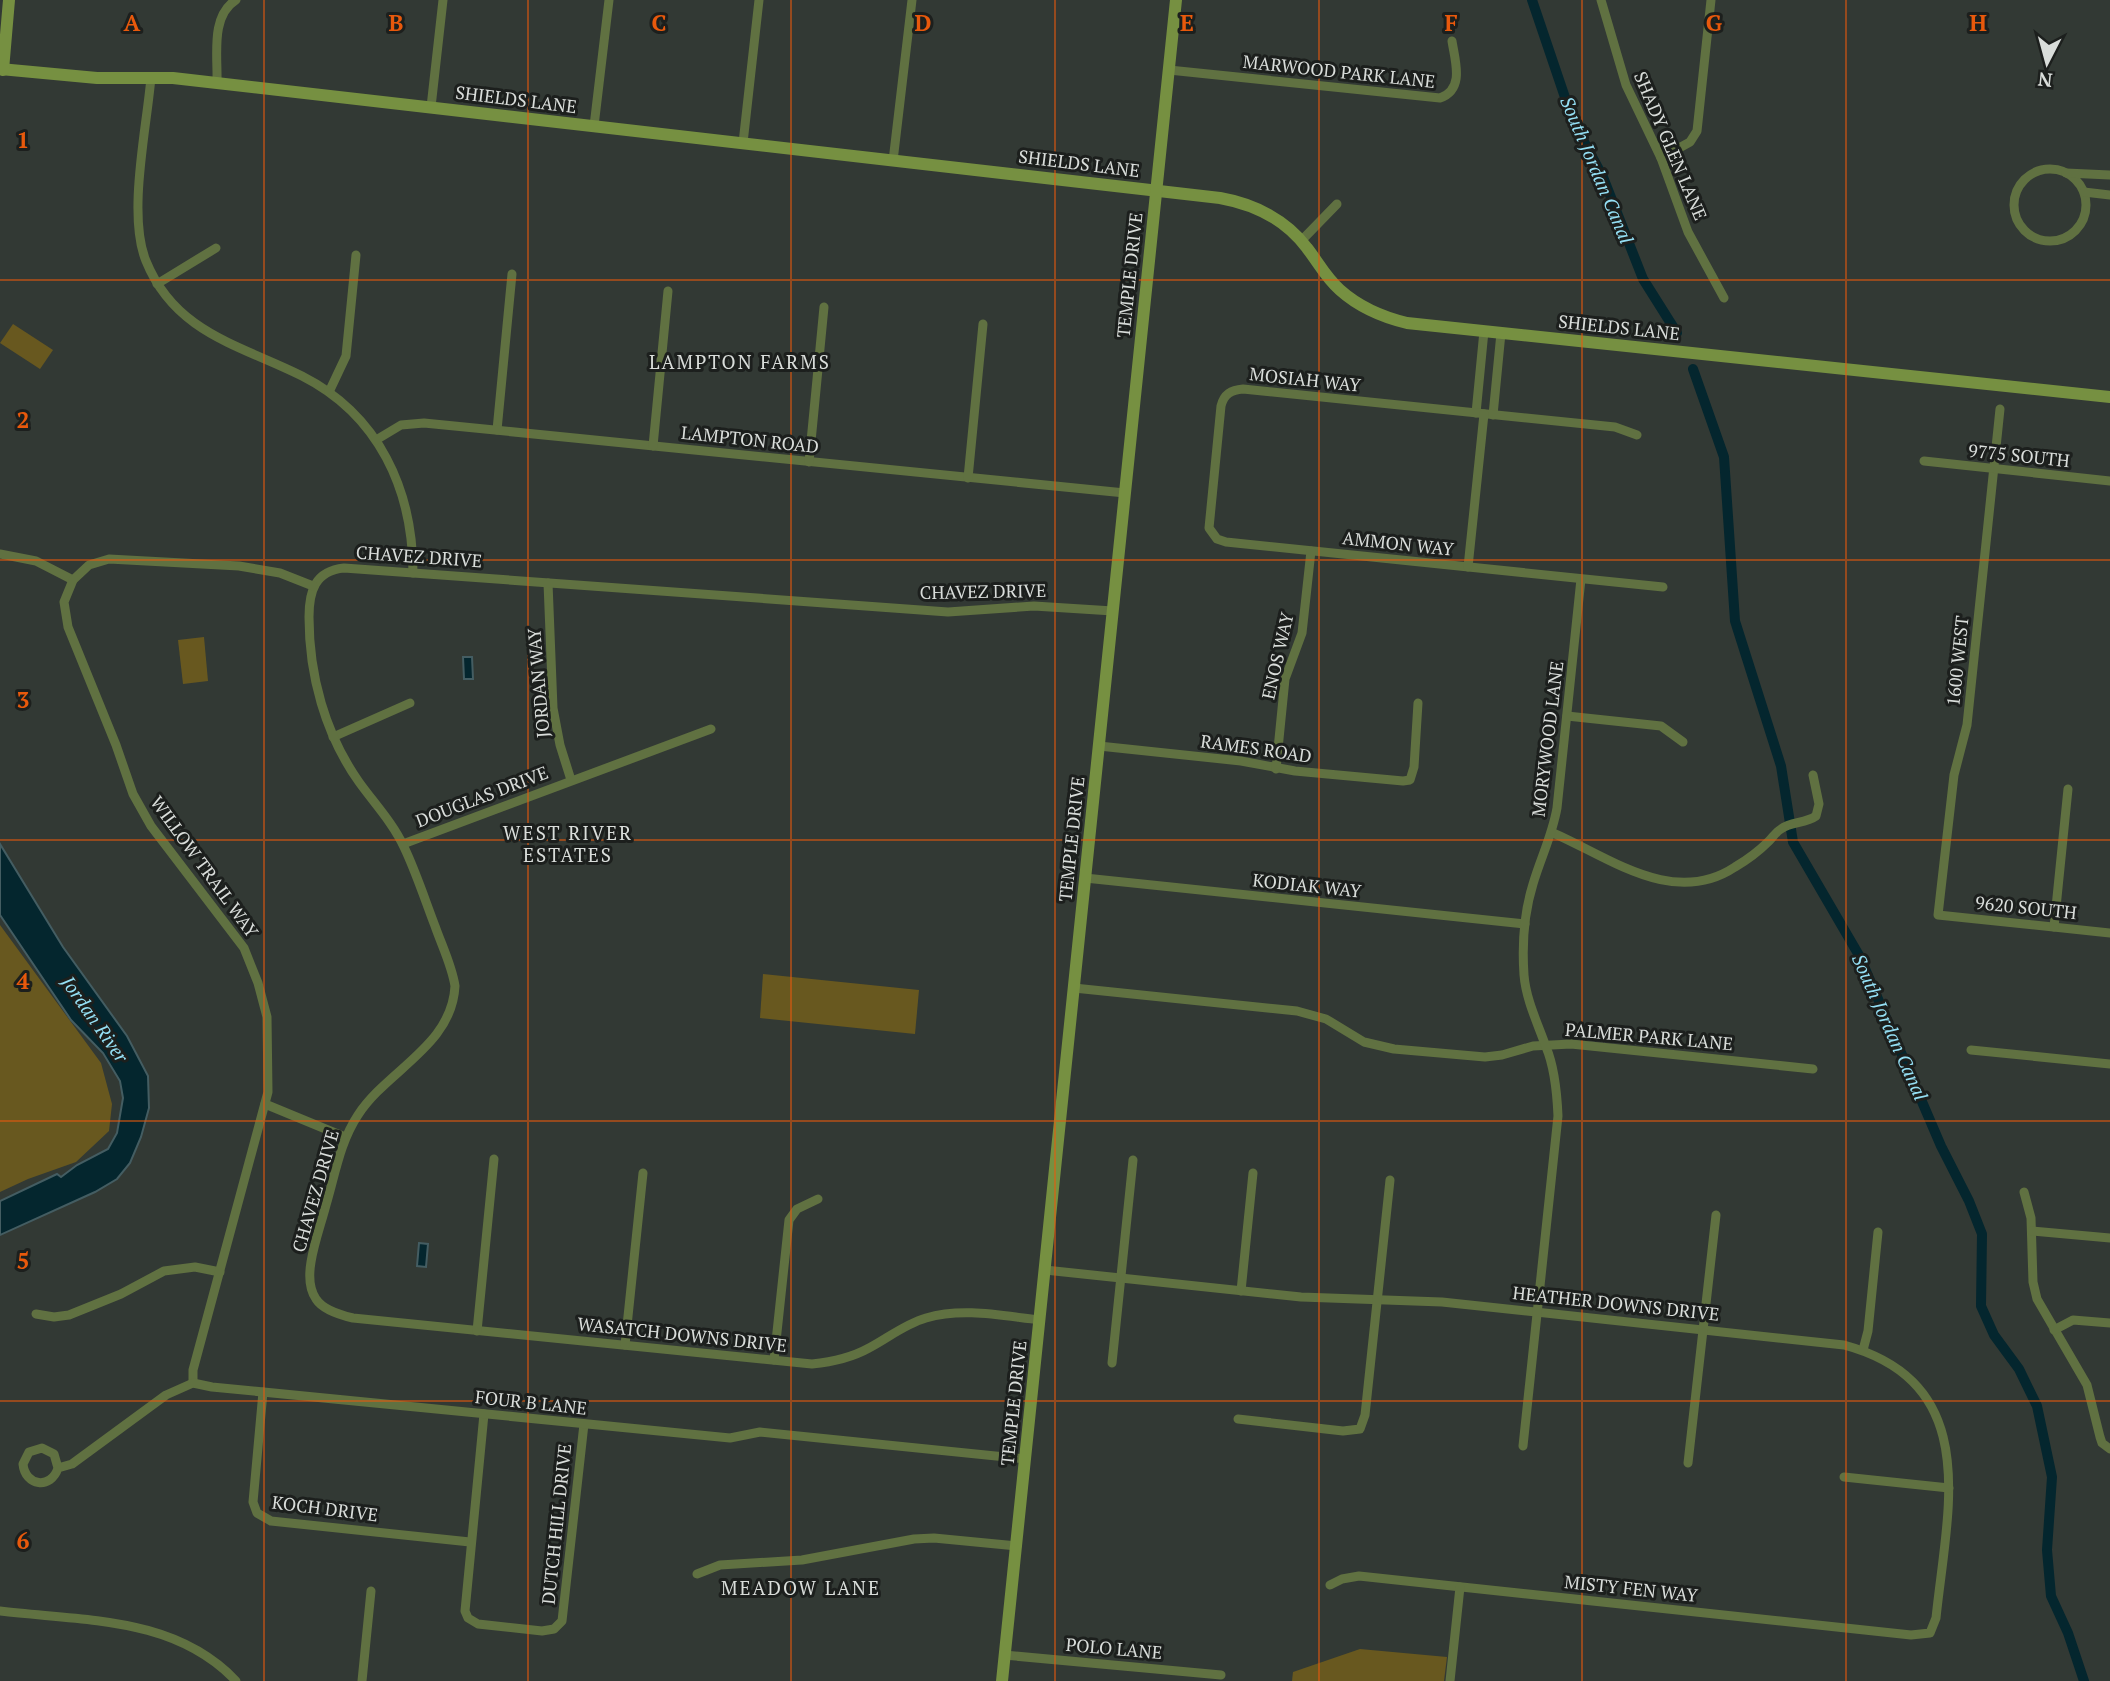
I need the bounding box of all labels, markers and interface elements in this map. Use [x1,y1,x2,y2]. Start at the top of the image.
text: A [124,7,141,38]
text: B [389,7,404,38]
text: C [652,7,667,38]
text: D [915,7,932,38]
text: E [1180,7,1194,38]
text: F [1444,7,1458,38]
text: G [1706,7,1723,38]
text: H [1969,7,1987,38]
north arrow [2012,28,2082,98]
street label: MARWOOD PARK LANE [1242,49,1437,93]
text: N [2036,67,2054,94]
street label: SHADY GLEN LANE [1629,68,1713,224]
street label: SHIELDS LANE [454,80,578,118]
water label: South Jordan Canal [1555,92,1640,248]
text: 1 [17,124,30,155]
street label: SHIELDS LANE [1017,144,1141,182]
street label: TEMPLE DRIVE [1110,211,1148,339]
street label: SHIELDS LANE [1557,309,1681,345]
district label: LAMPTON FARMS [649,349,831,374]
street label: MOSIAH WAY [1248,361,1363,397]
text: 2 [17,404,30,435]
street label: LAMPTON ROAD [680,420,820,458]
street label: 9775 SOUTH [1967,438,2071,472]
street label: AMMON WAY [1341,525,1455,561]
street label: CHAVEZ DRIVE [355,540,483,572]
street label: CHAVEZ DRIVE [919,578,1046,604]
street label: ENOS WAY [1255,610,1299,702]
street label: 1600 WEST [1940,614,1974,707]
street label: JORDAN WAY [521,627,555,739]
street label: MORYWOOD LANE [1526,660,1568,818]
text: 3 [17,684,30,715]
street label: RAMES ROAD [1199,728,1313,768]
street label: DOUGLAS DRIVE [412,760,551,832]
street label: TEMPLE DRIVE [1052,775,1090,903]
street label: WILLOW TRAIL WAY [145,791,265,942]
district label: WEST RIVER ESTATES [503,820,633,867]
street label: KODIAK WAY [1252,867,1363,903]
street label: 9620 SOUTH [1974,890,2078,924]
water label: South Jordan Canal [1847,950,1934,1105]
text: 4 [17,965,30,996]
water label: Jordan River [56,970,135,1067]
street label: PALMER PARK LANE [1564,1017,1734,1055]
street label: CHAVEZ DRIVE [286,1127,344,1255]
text: 5 [17,1245,30,1276]
street label: HEATHER DOWNS DRIVE [1512,1280,1721,1326]
street label: WASATCH DOWNS DRIVE [576,1311,788,1357]
street label: TEMPLE DRIVE [994,1339,1032,1467]
street label: FOUR B LANE [474,1384,588,1420]
street label: DUTCH HILL DRIVE [536,1442,576,1605]
street label: KOCH DRIVE [271,1490,380,1526]
text: 6 [17,1525,30,1556]
street label: MISTY FEN WAY [1563,1569,1699,1607]
district label: MEADOW LANE [721,1575,881,1600]
street label: POLO LANE [1065,1632,1163,1664]

